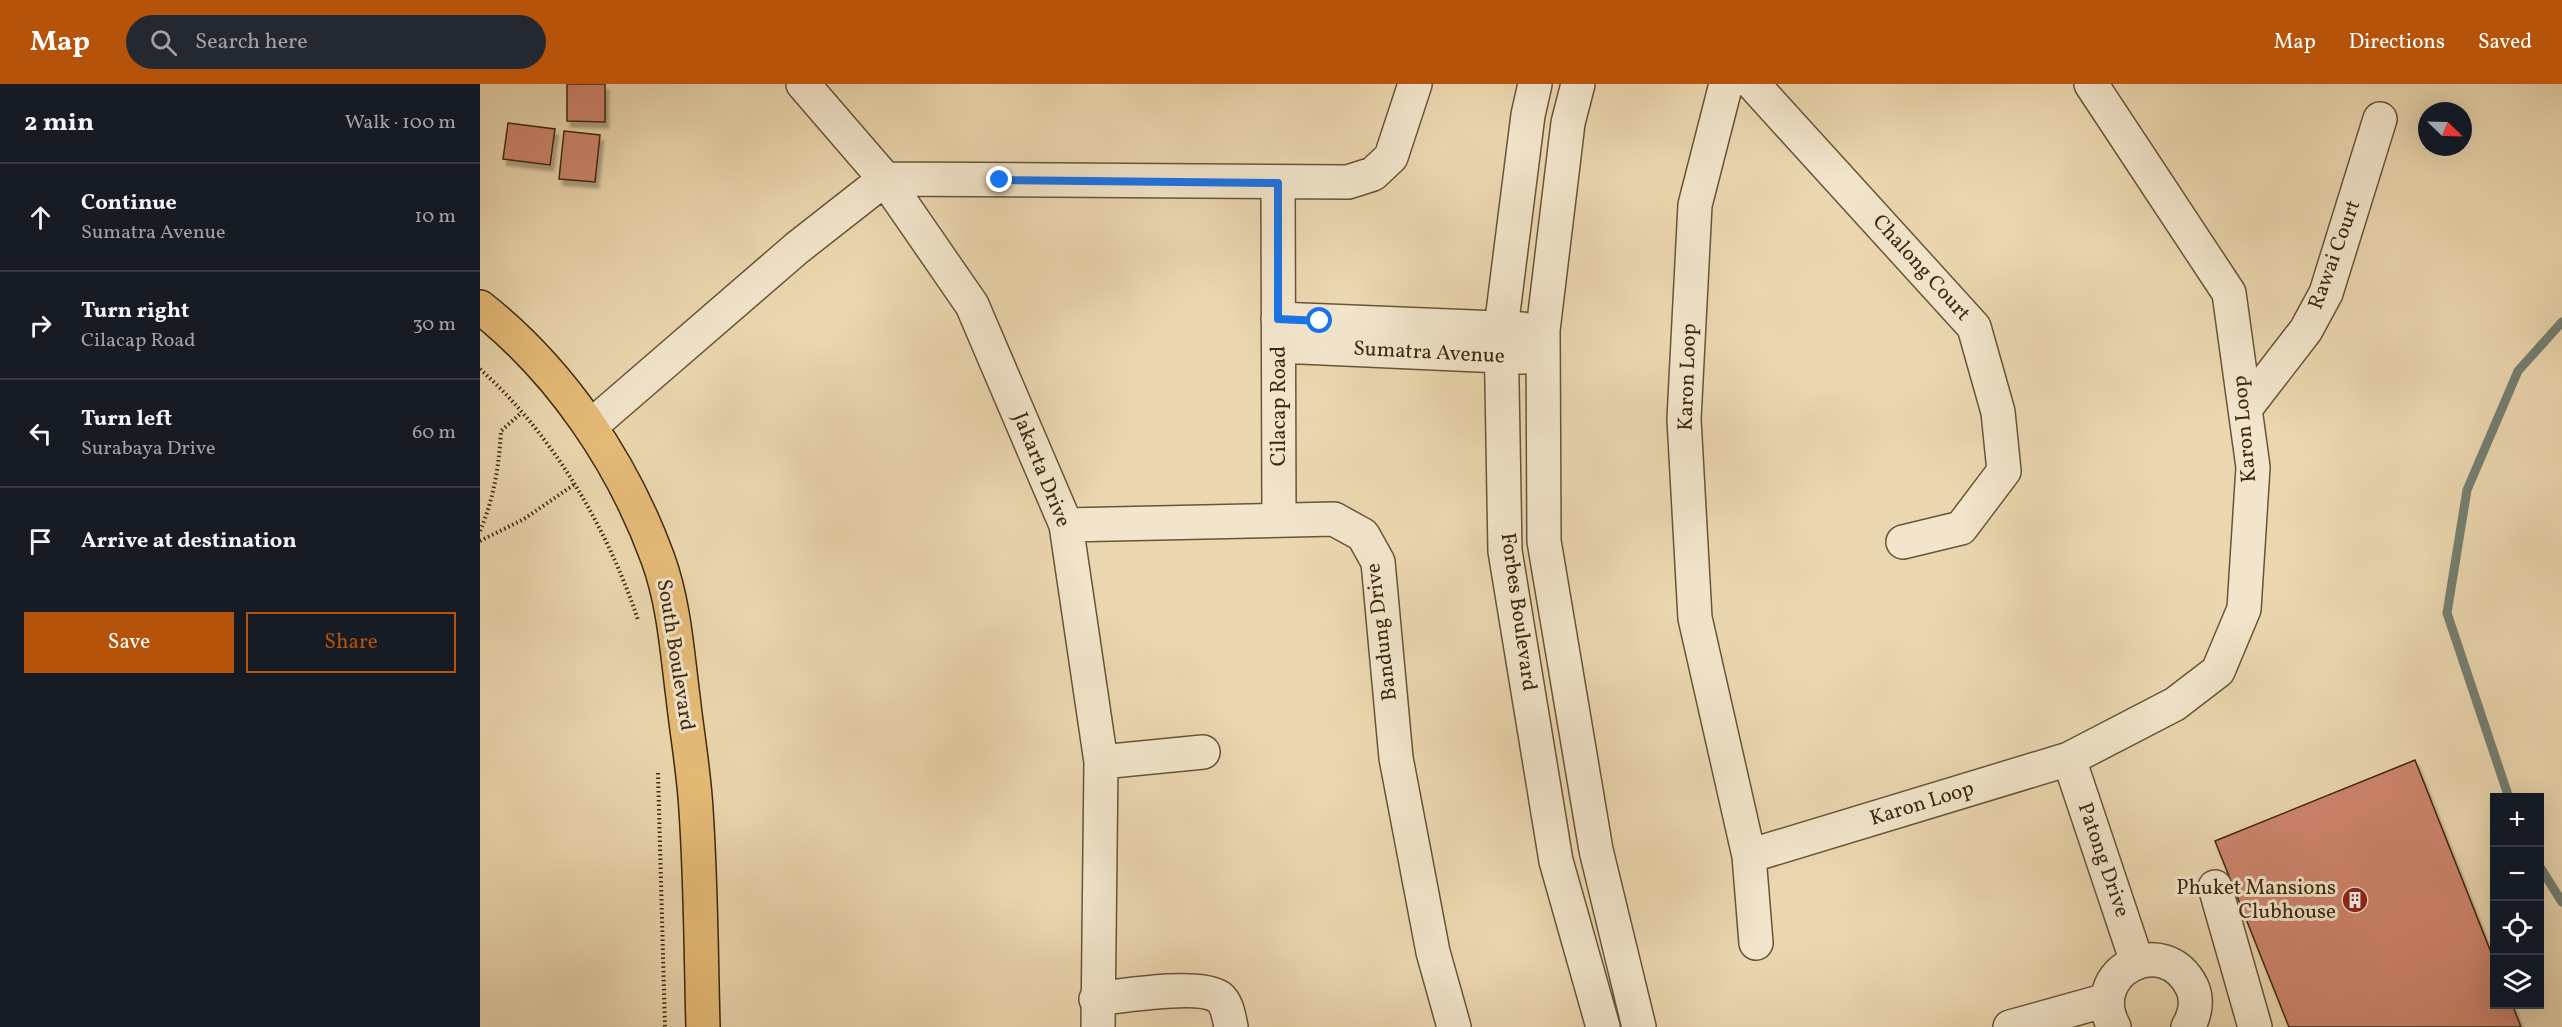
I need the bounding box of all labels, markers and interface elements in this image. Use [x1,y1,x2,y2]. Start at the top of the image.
search box [126,15,546,69]
text: Map [30,23,90,62]
icon: search [147,26,180,59]
text: Search here [195,27,308,58]
text: Map [2274,28,2316,57]
text: Directions [2349,28,2445,57]
text: Saved [2478,28,2532,57]
north arrow [2418,102,2472,156]
text: 2 min [24,105,94,141]
text: Walk · 100 m [345,109,456,137]
route end [986,166,1012,192]
text: Continue [81,188,177,219]
street label: Rawai Court [2302,196,2368,314]
icon: ahead [24,201,57,234]
text: 10 m [415,203,456,231]
street label: Chalong Court [1865,208,1977,328]
text: Sumatra Avenue [81,219,225,247]
text: Turn right [81,296,189,327]
route start [1306,307,1332,333]
icon: right [24,309,57,342]
text: 30 m [412,311,456,339]
street label: Karon Loop [1672,323,1704,431]
text: Cilacap Road [81,327,196,355]
street label: Sumatra Avenue [1353,335,1506,371]
street label: Cilacap Road [1265,346,1294,466]
street label: Karon Loop [2226,374,2264,484]
text: Turn left [81,404,172,435]
street label: Jakarta Drive [1005,408,1077,532]
icon: left [24,417,57,450]
text: 60 m [412,419,456,447]
text: Surabaya Drive [81,435,216,463]
icon: arrive [24,525,57,558]
text: Arrive at destination [81,526,297,557]
street label: Forbes Boulevard [1493,531,1543,693]
street label: Bandung Drive [1359,561,1405,703]
street label: South Boulevard [649,577,701,733]
button: Save [24,612,234,673]
button: Share [246,612,456,673]
street label: Karon Loop [1866,774,1978,834]
map controls [2490,793,2544,1009]
button: + [2490,793,2544,847]
street label: Patong Drive [2070,799,2136,921]
button: − [2490,847,2544,901]
place label: Phuket Mansions Clubhouse [2176,874,2336,927]
building icon: Phuket Mansions Clubhouse [2340,885,2370,915]
button: locate [2490,901,2544,955]
button: layers [2490,955,2544,1009]

